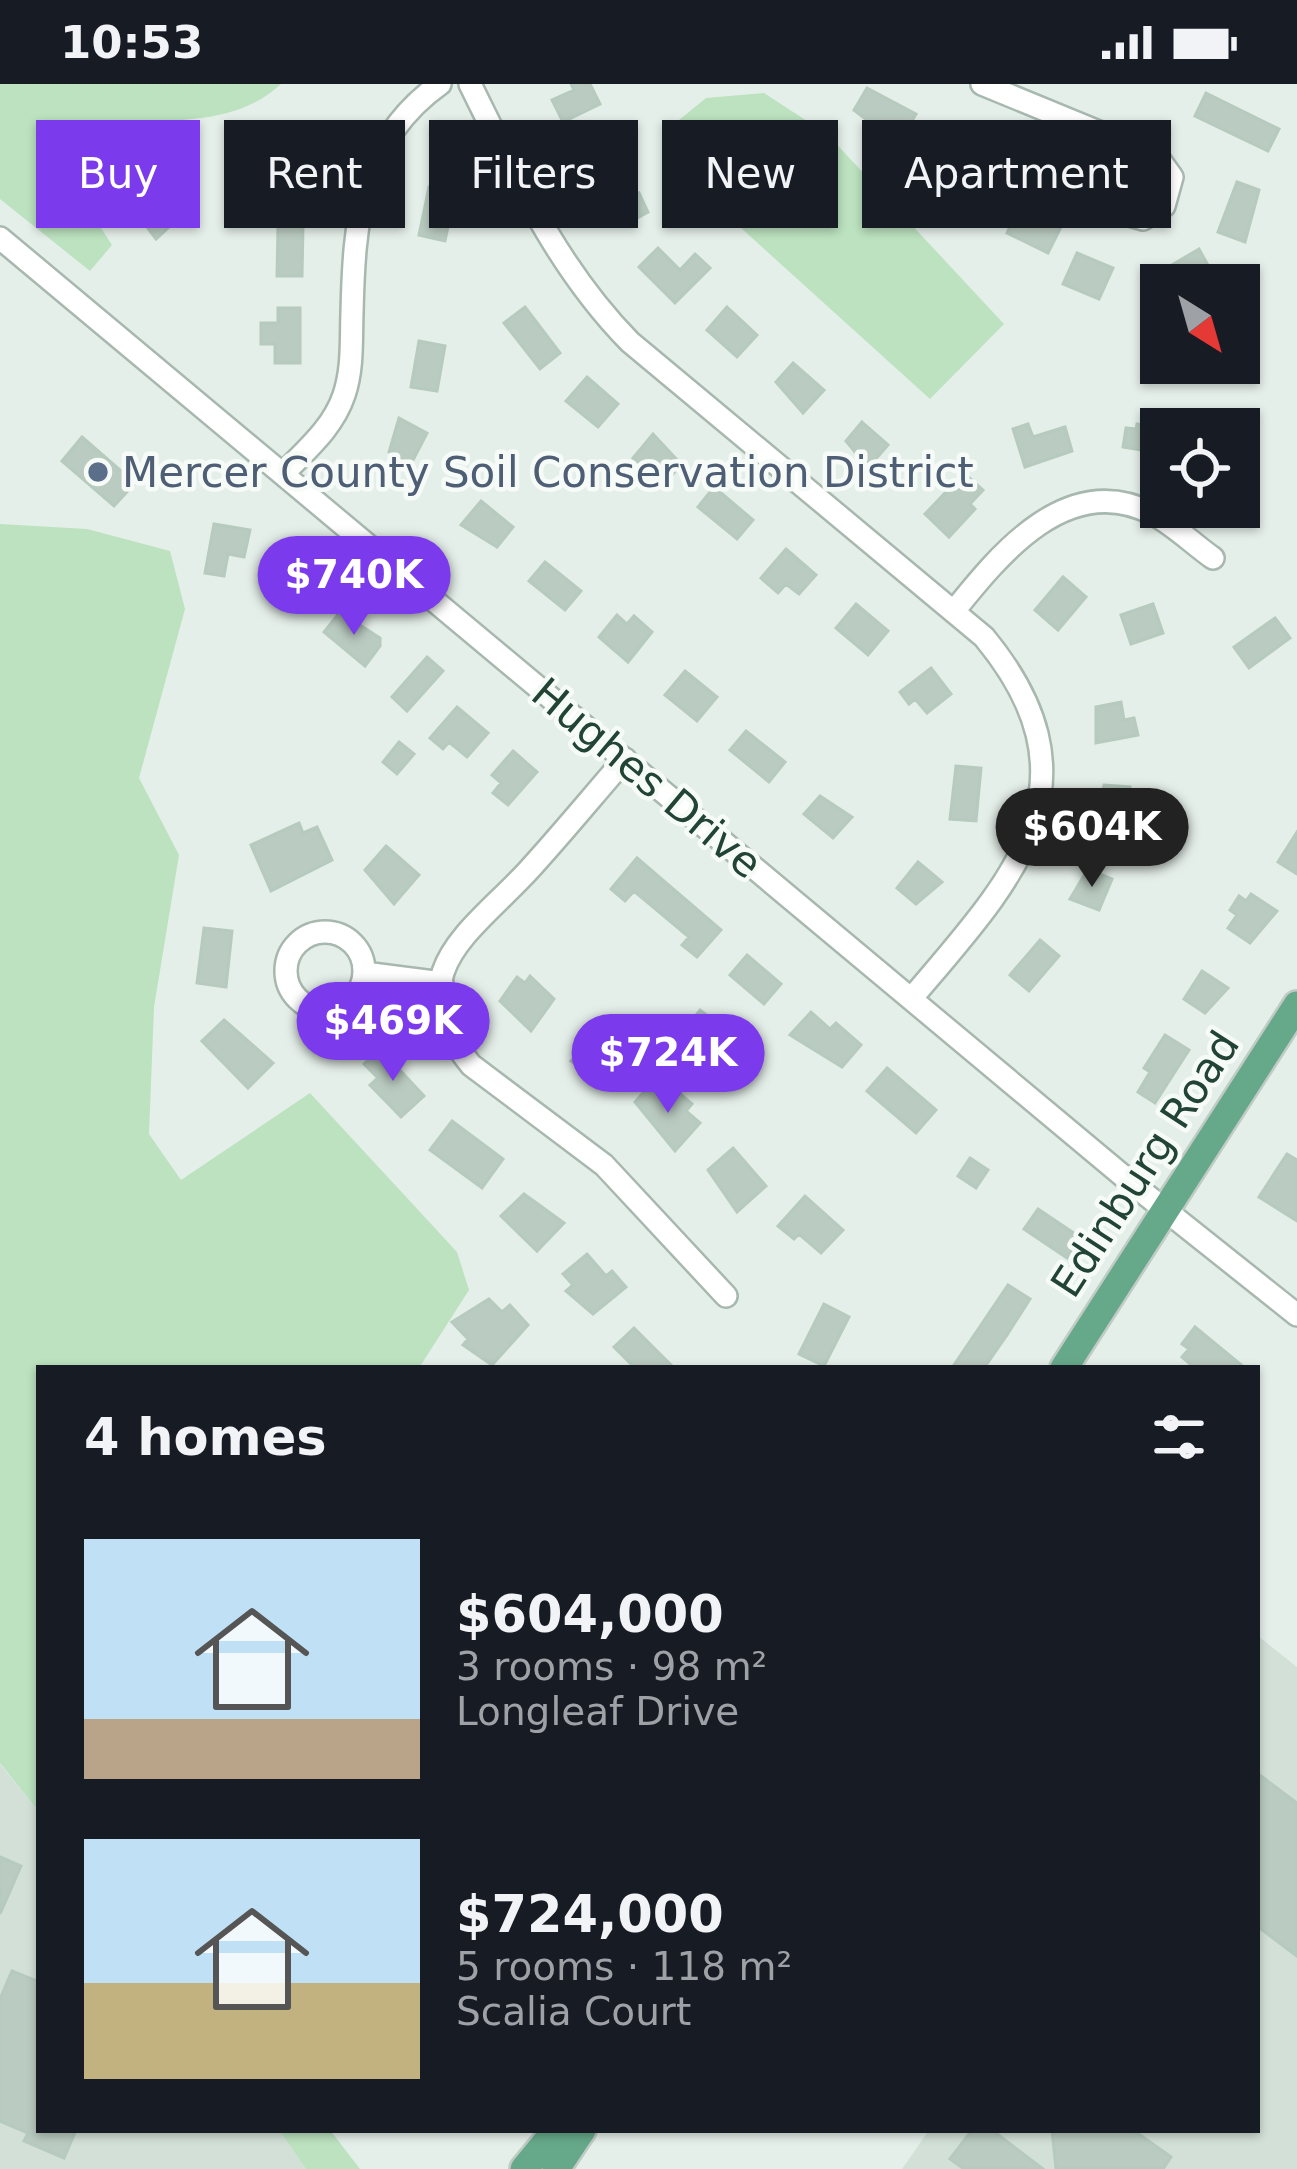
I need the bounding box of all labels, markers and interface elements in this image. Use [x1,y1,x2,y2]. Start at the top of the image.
text: 10:53 [60,16,203,69]
chip: Buy [36,120,200,228]
chip: Rent [224,120,405,228]
chip: Filters [429,120,638,228]
chip: New [662,120,838,228]
chip: Apartment [862,120,1171,228]
north arrow [1140,264,1260,384]
map controls [1140,264,1260,528]
button: locate [1140,408,1260,528]
place label: Mercer County Soil Conservation District [122,448,974,497]
marker: Mercer County Soil Conservation District [85,459,111,485]
pin: $740K [270,536,438,638]
text: $740K [285,552,423,597]
street label: Hughes Drive [522,668,772,888]
pin: $604K [1008,788,1176,890]
text: $604K [1023,804,1161,849]
pin: $469K [309,982,477,1084]
text: $469K [324,998,462,1043]
pin: $724K [584,1014,752,1116]
street label: Edinburg Road [1041,1022,1249,1306]
text: $724K [599,1030,737,1075]
icon: filters [1146,1404,1212,1470]
text: 4 homes [84,1408,327,1467]
text: $604,000 [456,1585,724,1644]
icon: home [180,1587,324,1731]
text: 3 rooms · 98 m² [456,1644,767,1689]
text: Longleaf Drive [456,1689,739,1734]
text: $724,000 [456,1885,724,1944]
icon: home [180,1887,324,2031]
text: 5 rooms · 118 m² [456,1944,792,1989]
text: Scalia Court [456,1989,691,2034]

